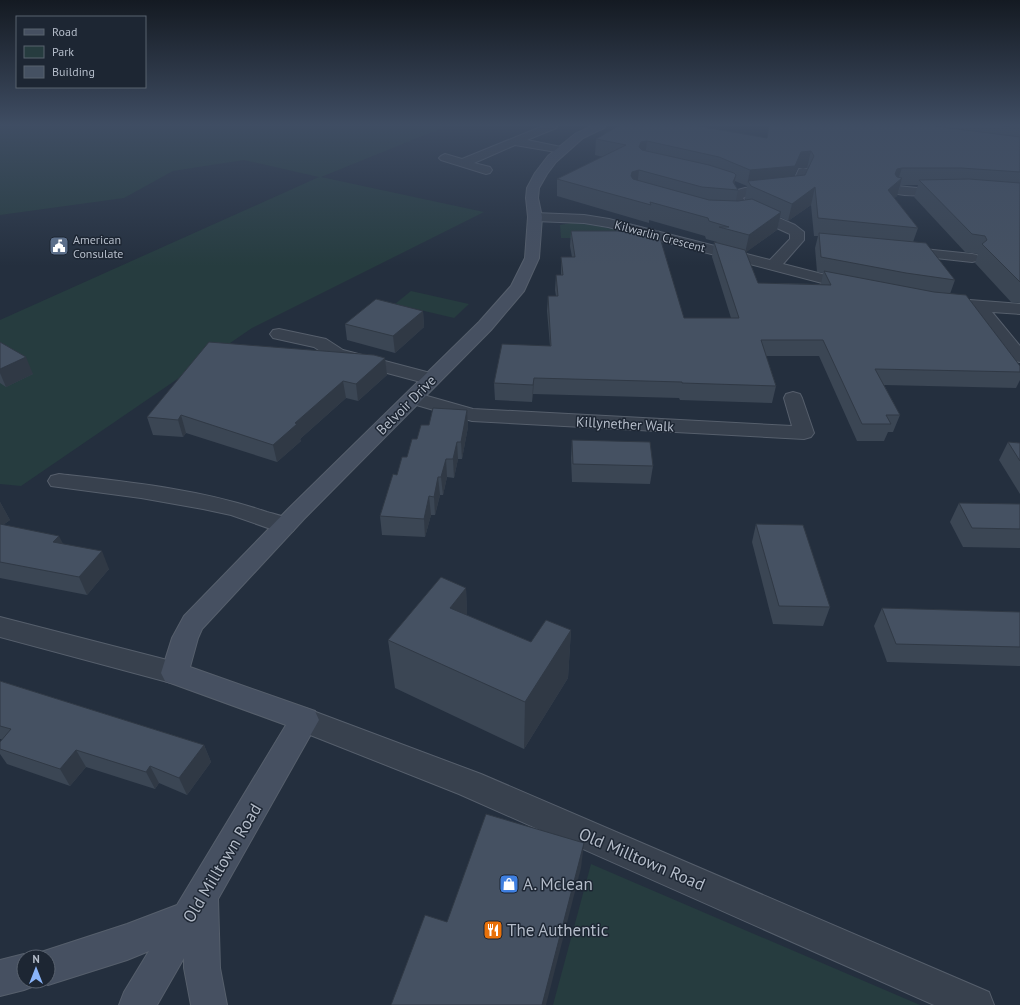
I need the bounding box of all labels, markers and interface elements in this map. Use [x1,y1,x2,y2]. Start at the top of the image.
legend [16,16,146,88]
text: Road [52,24,77,39]
text: Park [52,44,74,59]
text: Building [52,64,95,79]
street label: Kilwarlin Crescent [613,217,707,255]
place label: American Consulate [73,232,123,261]
public building icon: American Consulate [48,235,70,257]
street label: Belvoir Drive [372,371,440,439]
street label: Killynether Walk [575,412,675,436]
street label: Old Milltown Road [178,799,266,927]
street label: Old Milltown Road [576,822,708,896]
shop icon: A. Mclean [498,873,520,895]
place label: A. Mclean [523,873,593,895]
restaurant icon: The Authentic [482,919,504,941]
place label: The Authentic [507,919,609,941]
north arrow [16,949,56,989]
text: N [32,952,40,966]

